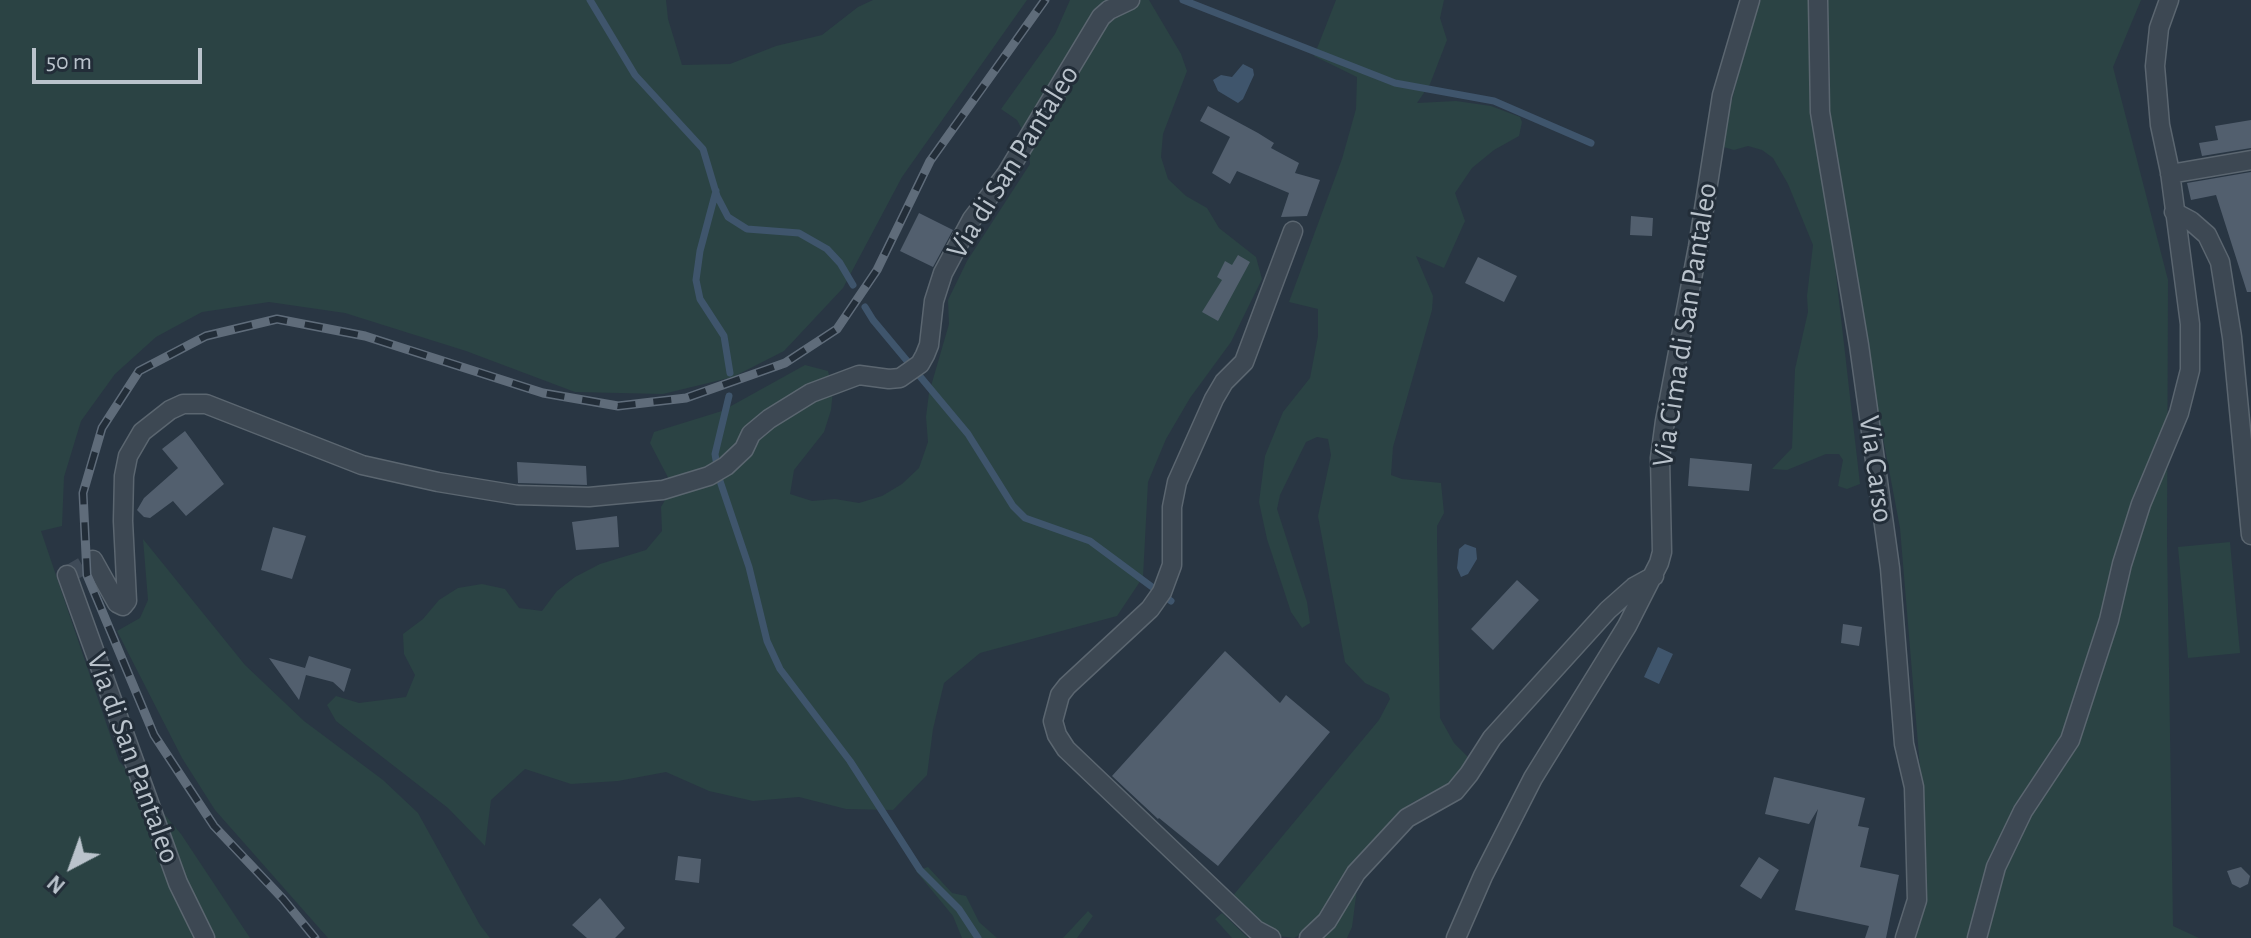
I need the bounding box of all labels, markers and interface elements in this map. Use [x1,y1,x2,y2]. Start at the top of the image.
scale bar [36,32,206,82]
text: 50 m [46,50,92,74]
street label: Via di San Pantaleo [939,59,1087,265]
street label: Via Cima di San Pantaleo [1645,180,1725,470]
street label: Via Carso [1851,413,1901,525]
street label: Via di San Pantaleo [78,648,188,868]
north arrow [32,826,112,906]
text: N [43,871,69,897]

